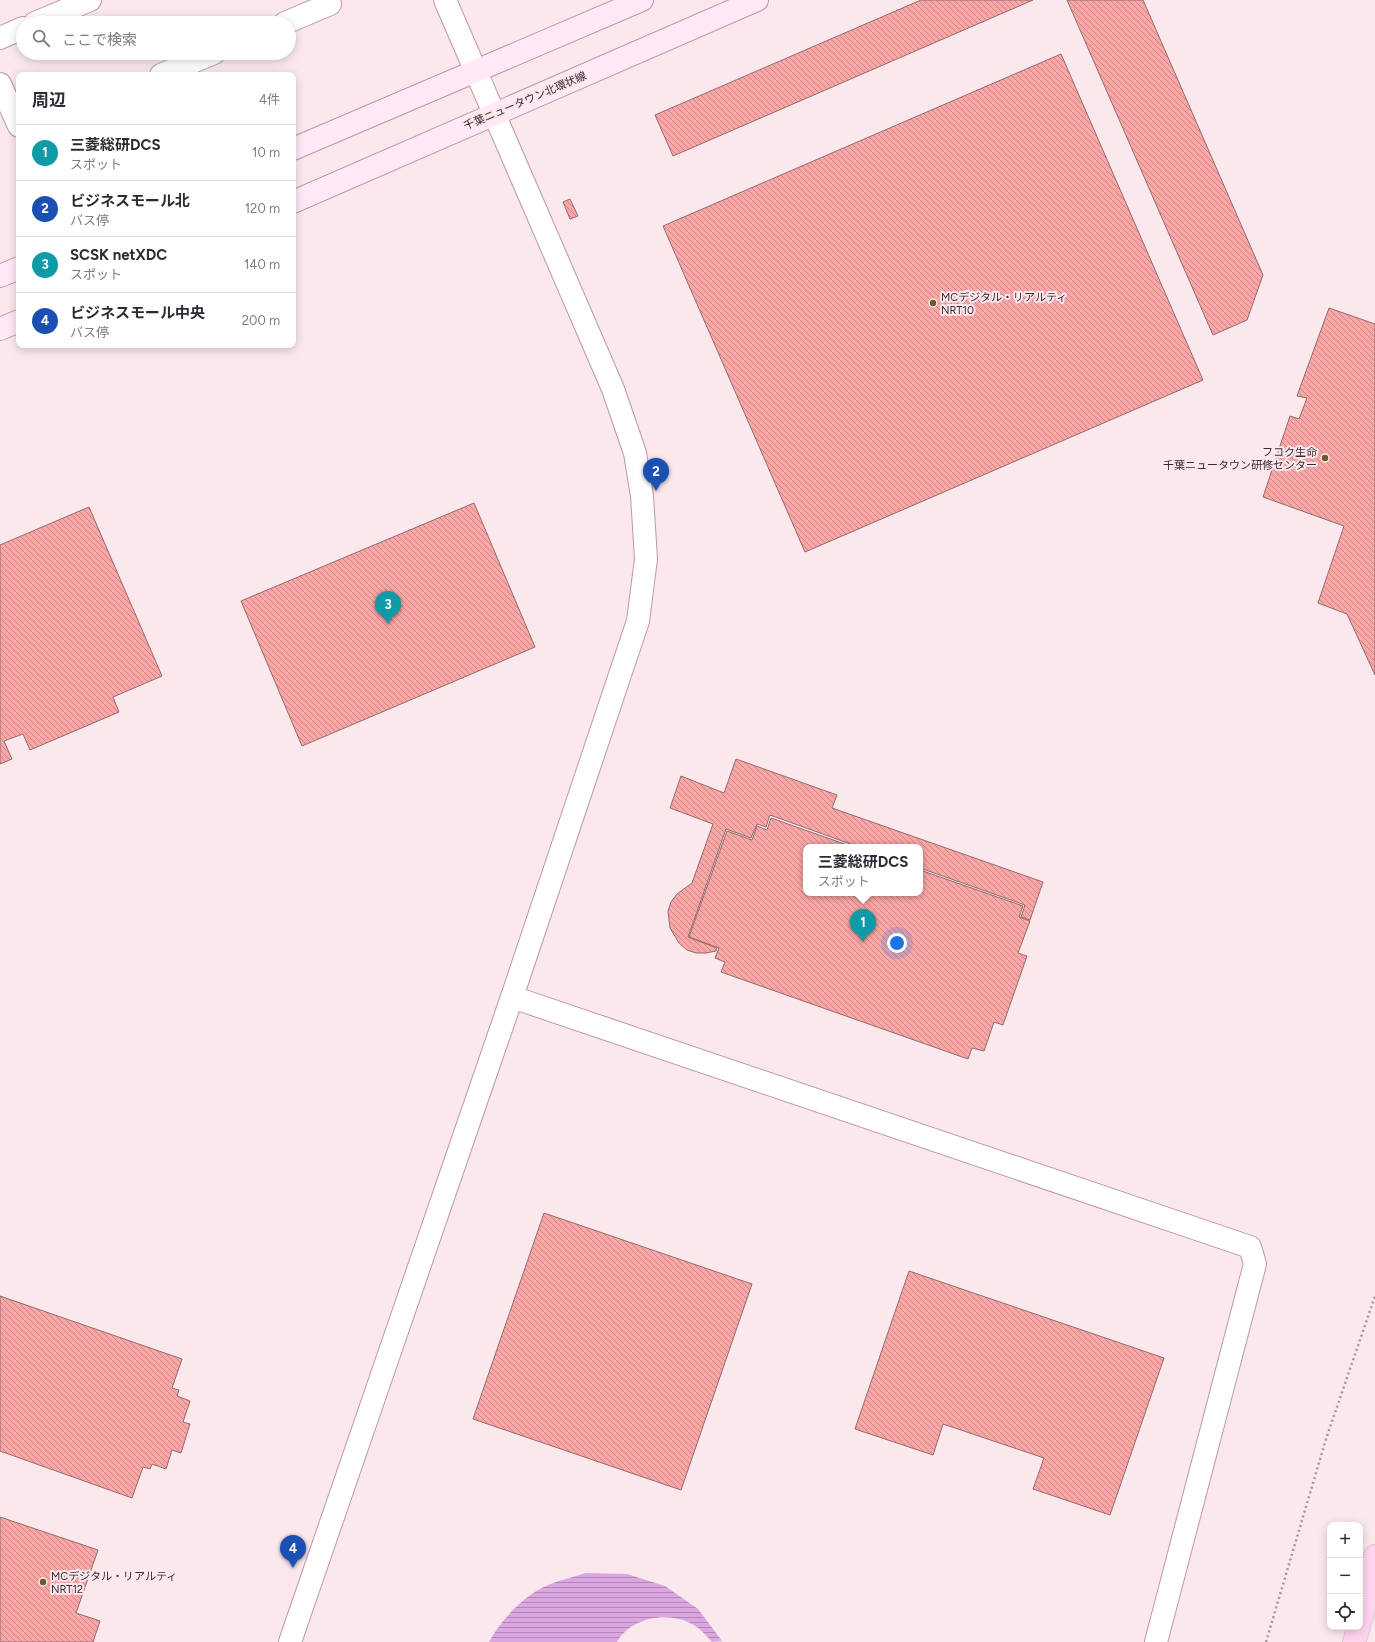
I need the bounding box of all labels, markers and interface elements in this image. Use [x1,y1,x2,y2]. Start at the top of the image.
search box [16,16,296,60]
icon: search [30,27,52,49]
text: ここで検索 [62,31,137,49]
street label: 千葉ニュータウン北環状線 [462,69,588,133]
text: 周辺 [32,90,66,110]
text: 4件 [259,92,280,107]
text: 三菱総研DCS [70,136,160,154]
text: 1 [42,145,48,160]
text: 10 m [252,145,280,160]
text: スポット [70,157,122,172]
text: ビジネスモール北 [70,192,190,210]
text: 2 [41,201,49,216]
text: 120 m [245,201,280,216]
text: バス停 [70,213,109,228]
text: SCSK netXDC [70,246,167,264]
text: 3 [41,257,49,272]
text: 140 m [244,257,280,272]
text: スポット [70,267,122,282]
place label: MCデジタル・リアルティ NRT10 [941,291,1067,317]
marker: MCデジタル・リアルティ NRT10 [928,298,938,308]
text: ビジネスモール中央 [70,304,205,322]
text: 4 [41,313,49,328]
text: 200 m [242,313,280,328]
text: バス停 [70,325,109,340]
place label: フコク生命 千葉ニュータウン研修センター [1163,446,1317,472]
marker: フコク生命 千葉ニュータウン研修センター [1320,453,1330,463]
pin: 2 [643,458,669,491]
pin: 3 [375,591,401,624]
popup [803,844,923,896]
text: 三菱総研DCS [818,853,908,871]
text: スポット [818,874,870,889]
pin: 1 [850,909,876,942]
your location [887,933,907,953]
map controls [1327,1522,1363,1630]
button: + [1327,1522,1363,1558]
pin: 4 [280,1535,306,1568]
button: − [1327,1558,1363,1594]
place label: MCデジタル・リアルティ NRT12 [51,1570,177,1596]
marker: MCデジタル・リアルティ NRT12 [38,1577,48,1587]
button: locate [1327,1594,1363,1630]

